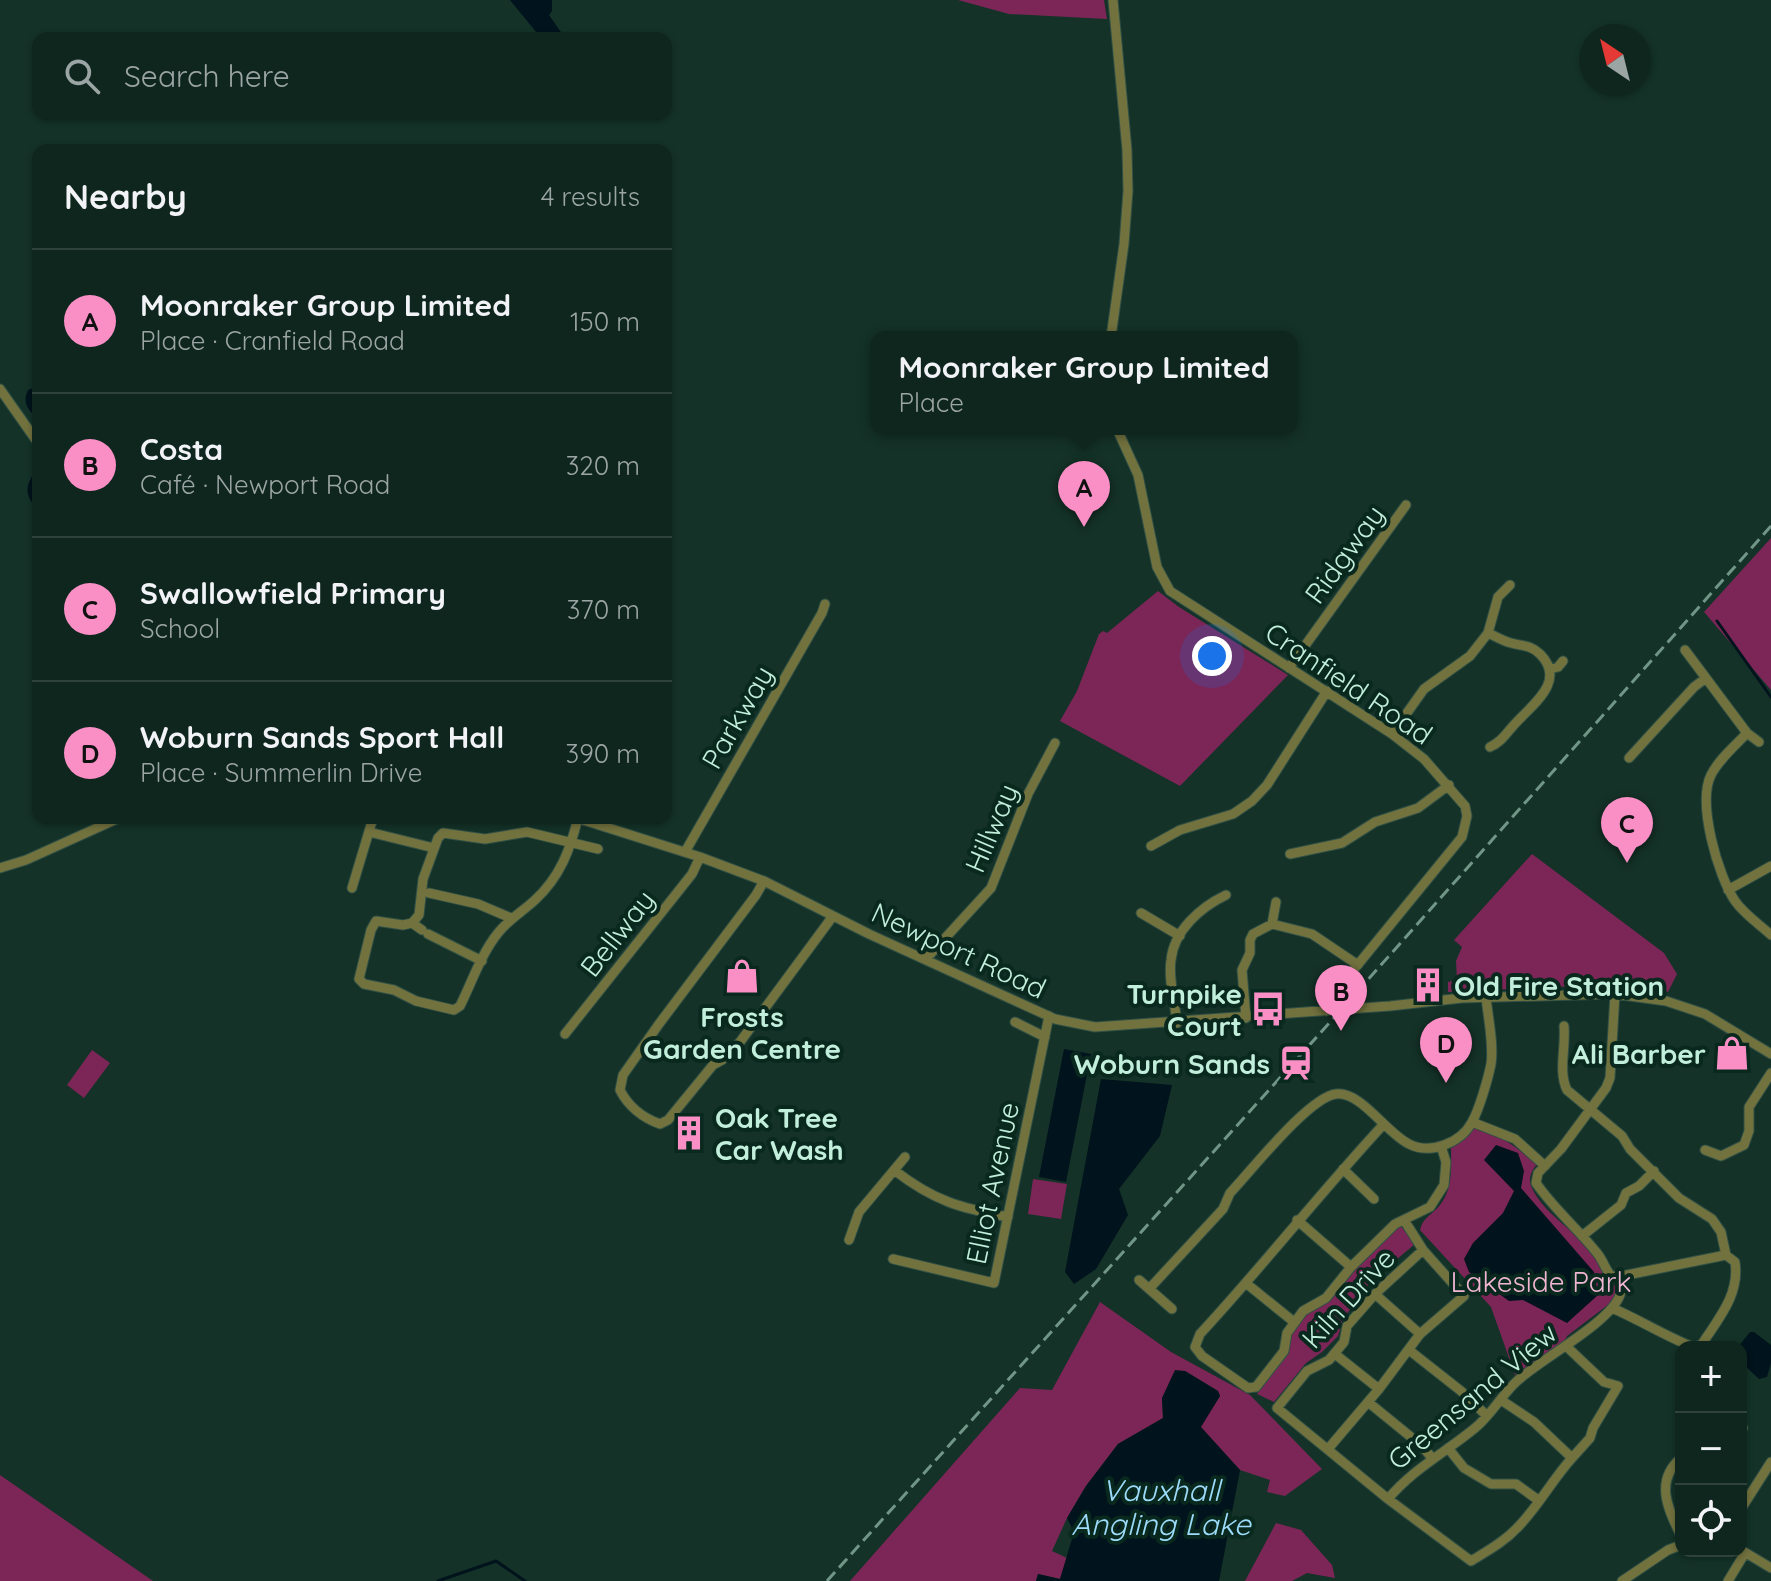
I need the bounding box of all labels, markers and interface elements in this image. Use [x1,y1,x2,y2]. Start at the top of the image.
north arrow [1579,24,1651,96]
search box [32,32,672,120]
icon: search [60,54,104,98]
text: Search here [124,57,290,95]
text: Nearby [64,175,187,218]
text: 4 results [541,180,640,213]
text: Moonraker Group Limited [140,286,511,324]
text: A [82,305,98,338]
text: 150 m [570,305,640,338]
text: Place · Cranfield Road [140,324,405,357]
popup [870,331,1298,435]
text: Moonraker Group Limited [898,348,1270,386]
text: Place [898,386,964,419]
text: Costa [140,430,223,468]
text: B [81,449,99,482]
text: 320 m [566,449,640,482]
pin: A [1058,461,1110,527]
text: Café · Newport Road [140,468,390,501]
street label: Ridgway [1297,498,1391,610]
text: Swallowfield Primary [140,574,446,612]
text: C [82,593,98,626]
text: 370 m [567,593,640,626]
text: School [140,612,220,645]
street label: Cranfield Road [1259,614,1439,752]
your location [1192,636,1232,676]
street label: Parkway [694,659,780,775]
text: Woburn Sands Sport Hall [140,718,504,756]
text: D [81,737,99,770]
text: 390 m [566,737,640,770]
text: Place · Summerlin Drive [140,756,422,789]
street label: Hillway [957,779,1025,877]
pin: C [1601,797,1653,863]
street label: Bellway [572,883,662,983]
street label: Newport Road [866,894,1052,1006]
shop icon: Frosts Garden Centre [723,957,761,995]
pin: B [1315,965,1367,1031]
building icon: Old Fire Station [1409,966,1447,1004]
place label: Old Fire Station [1454,968,1664,1003]
place label: Turnpike Court [1127,976,1242,1043]
bus stop icon: Turnpike Court [1249,990,1287,1028]
place label: Frosts Garden Centre [643,999,841,1066]
pin: D [1420,1017,1472,1083]
shop icon: Ali Barber [1713,1034,1751,1072]
place label: Ali Barber [1572,1036,1706,1071]
station icon: Woburn Sands [1277,1044,1315,1082]
place label: Woburn Sands [1074,1046,1270,1081]
street label: Elliot Avenue [958,1099,1026,1267]
place label: Oak Tree Car Wash [715,1100,844,1167]
building icon: Oak Tree Car Wash [670,1114,708,1152]
street label: Kiln Drive [1294,1241,1402,1355]
park label: Lakeside Park [1451,1264,1631,1299]
street label: Greensand View [1380,1315,1564,1477]
map controls [1675,1341,1747,1557]
button: + [1675,1341,1747,1413]
button: − [1675,1413,1747,1485]
water label: Vauxhall Angling Lake [1071,1471,1252,1543]
button: locate [1675,1485,1747,1557]

